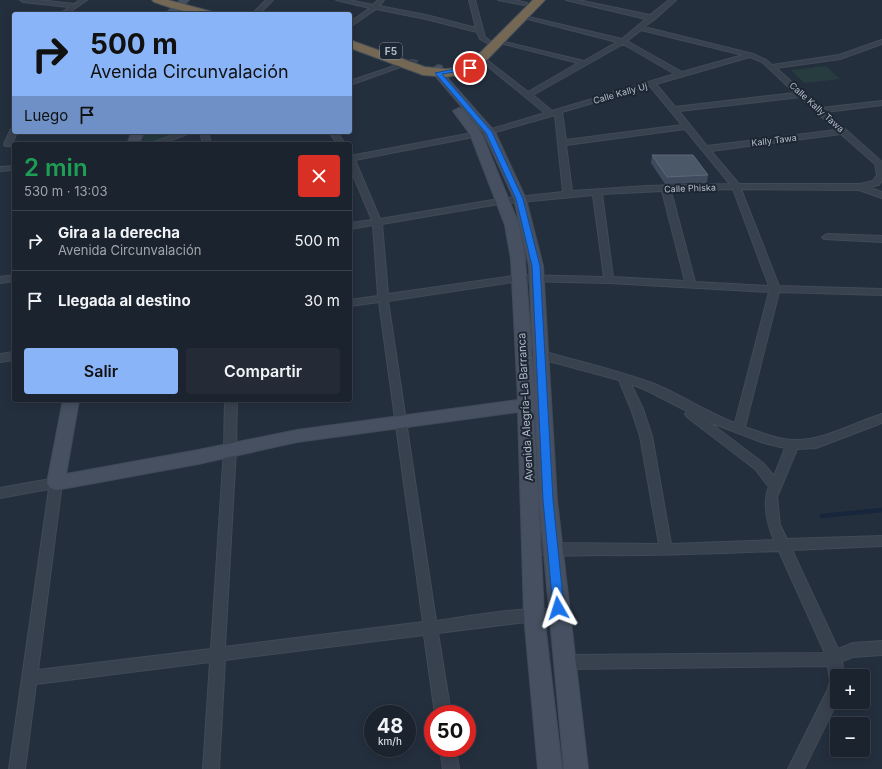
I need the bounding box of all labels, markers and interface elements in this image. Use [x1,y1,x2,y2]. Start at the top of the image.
text: 500 m [90,27,178,61]
icon: right [24,28,76,80]
road number: F5 [380,43,402,59]
pin [453,51,487,85]
icon: arrive [459,57,481,79]
text: Avenida Circunvalación [90,61,289,82]
street label: Calle Kally Uj [592,80,648,106]
street label: Calle Kally Tawa [788,80,846,134]
icon: arrive [76,104,98,126]
text: Luego [24,106,68,125]
street label: Kally Tawa [751,132,797,148]
text: 2 min [24,153,88,182]
button: close [298,155,340,197]
street label: Calle Phiska [664,182,716,194]
text: 530 m · 13:03 [24,183,108,199]
text: Gira a la derecha [58,223,180,242]
icon: right [24,230,46,252]
text: 500 m [295,231,340,250]
text: Avenida Circunvalación [58,242,201,258]
icon: arrive [24,290,46,312]
text: Llegada al destino [58,291,191,310]
text: 30 m [304,291,340,310]
street label: Avenida Alegría-La Barranca [514,332,536,482]
button: Salir [24,348,178,394]
button: Compartir [186,348,340,394]
position arrow [537,587,579,629]
map controls [830,669,870,757]
button: + [830,669,870,709]
speed limit sign: 50 [424,705,476,757]
text: 48 [377,714,403,738]
button: − [830,717,870,757]
text: km/h [378,735,402,747]

